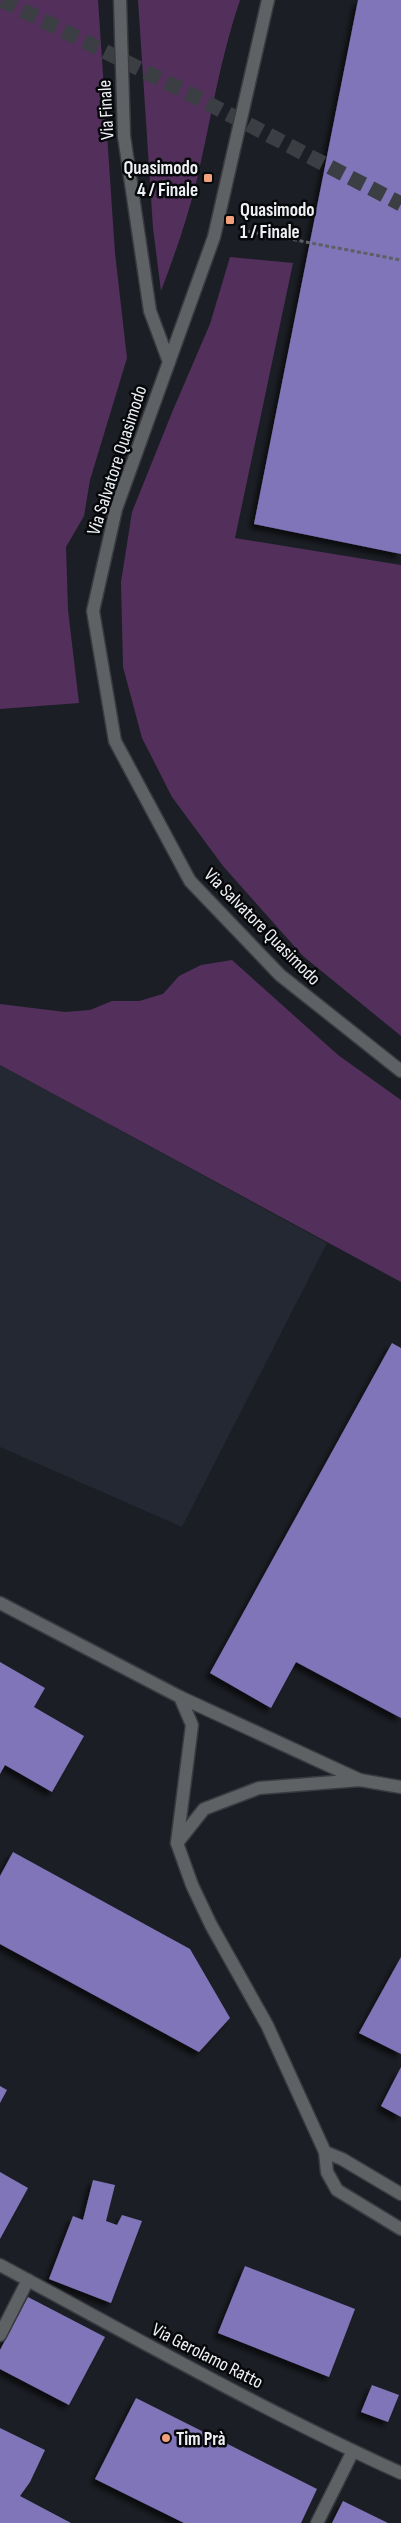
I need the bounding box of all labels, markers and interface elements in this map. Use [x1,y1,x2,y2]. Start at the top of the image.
street label: Via Finale [93,79,120,141]
place label: Quasimodo 4 / Finale [123,157,198,202]
marker: Quasimodo 4 / Finale [202,172,214,184]
place label: Quasimodo 1 / Finale [240,199,315,244]
marker: Quasimodo 1 / Finale [224,214,236,226]
street label: Via Salvatore Quasimodo [82,383,152,538]
street label: Via Salvatore Quasimodo [199,864,325,990]
street label: Via Gerolamo Ratto [148,2318,267,2394]
place label: Tim Prà [176,2428,226,2451]
marker: Tim Prà [160,2432,172,2444]

